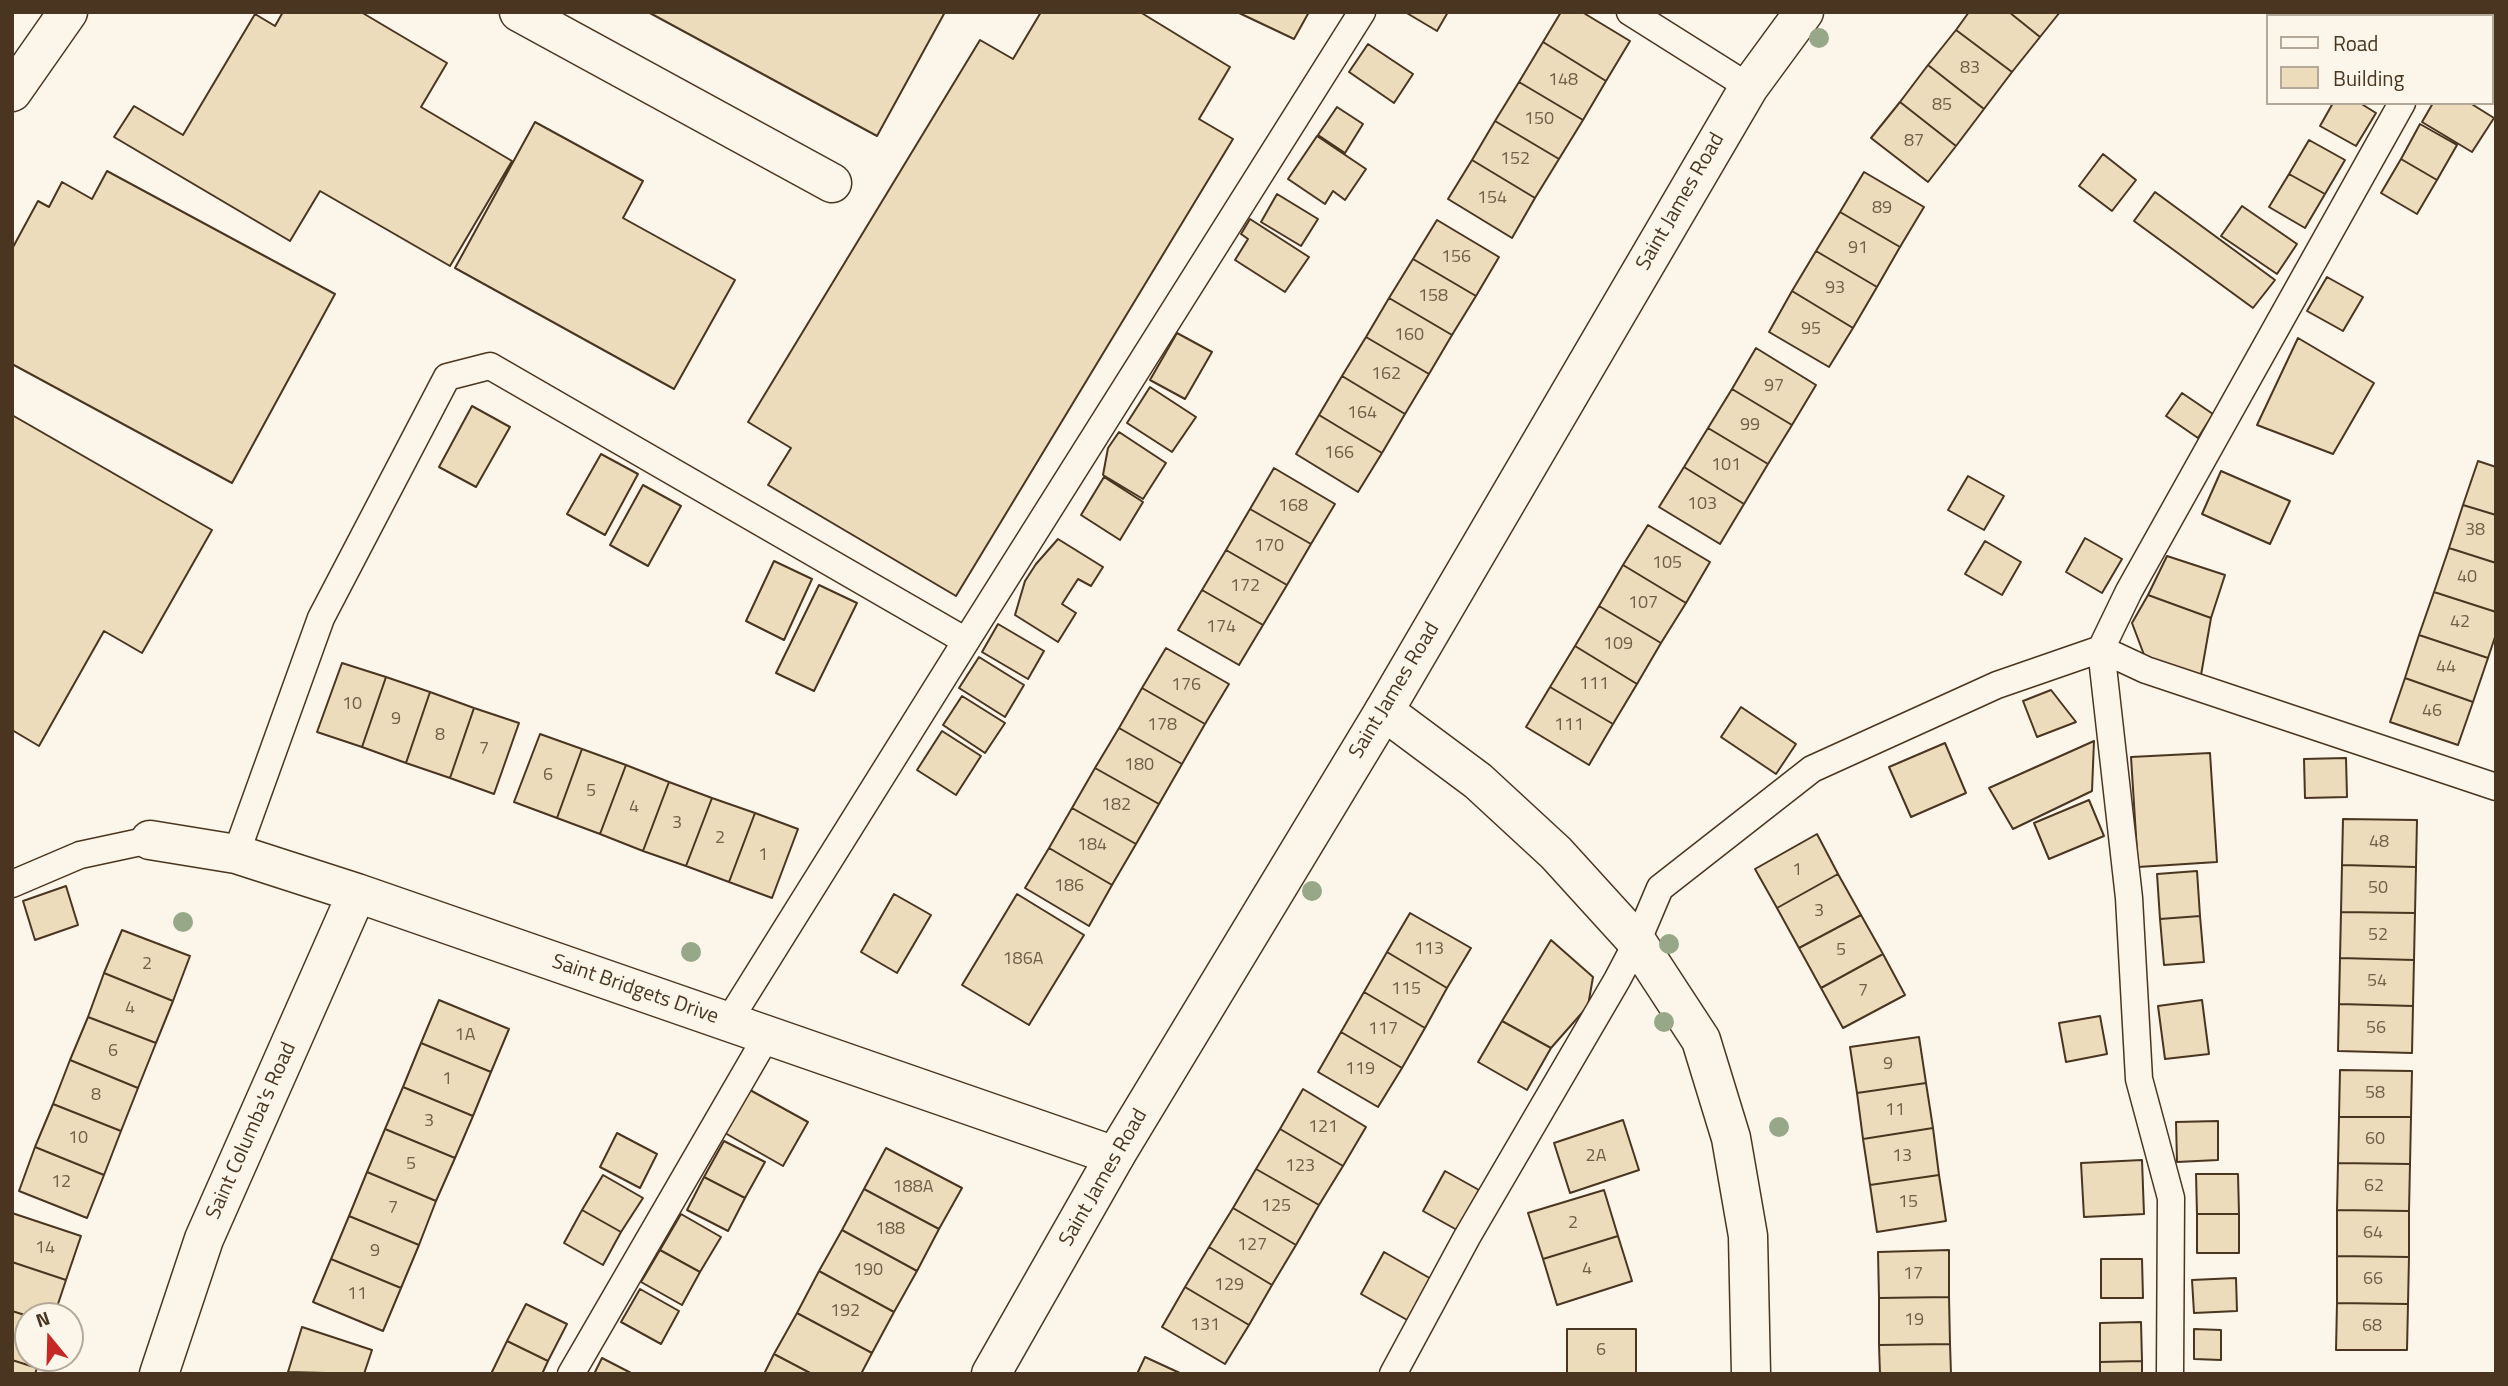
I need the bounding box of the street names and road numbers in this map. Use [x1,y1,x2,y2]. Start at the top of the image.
street label: Saint James Road [1632,129,1730,275]
street label: Saint James Road [1344,618,1446,764]
street label: Saint Bridgets Drive [548,950,722,1030]
street label: Saint Columba's Road [202,1039,302,1223]
street label: Saint James Road [1055,1105,1153,1251]

